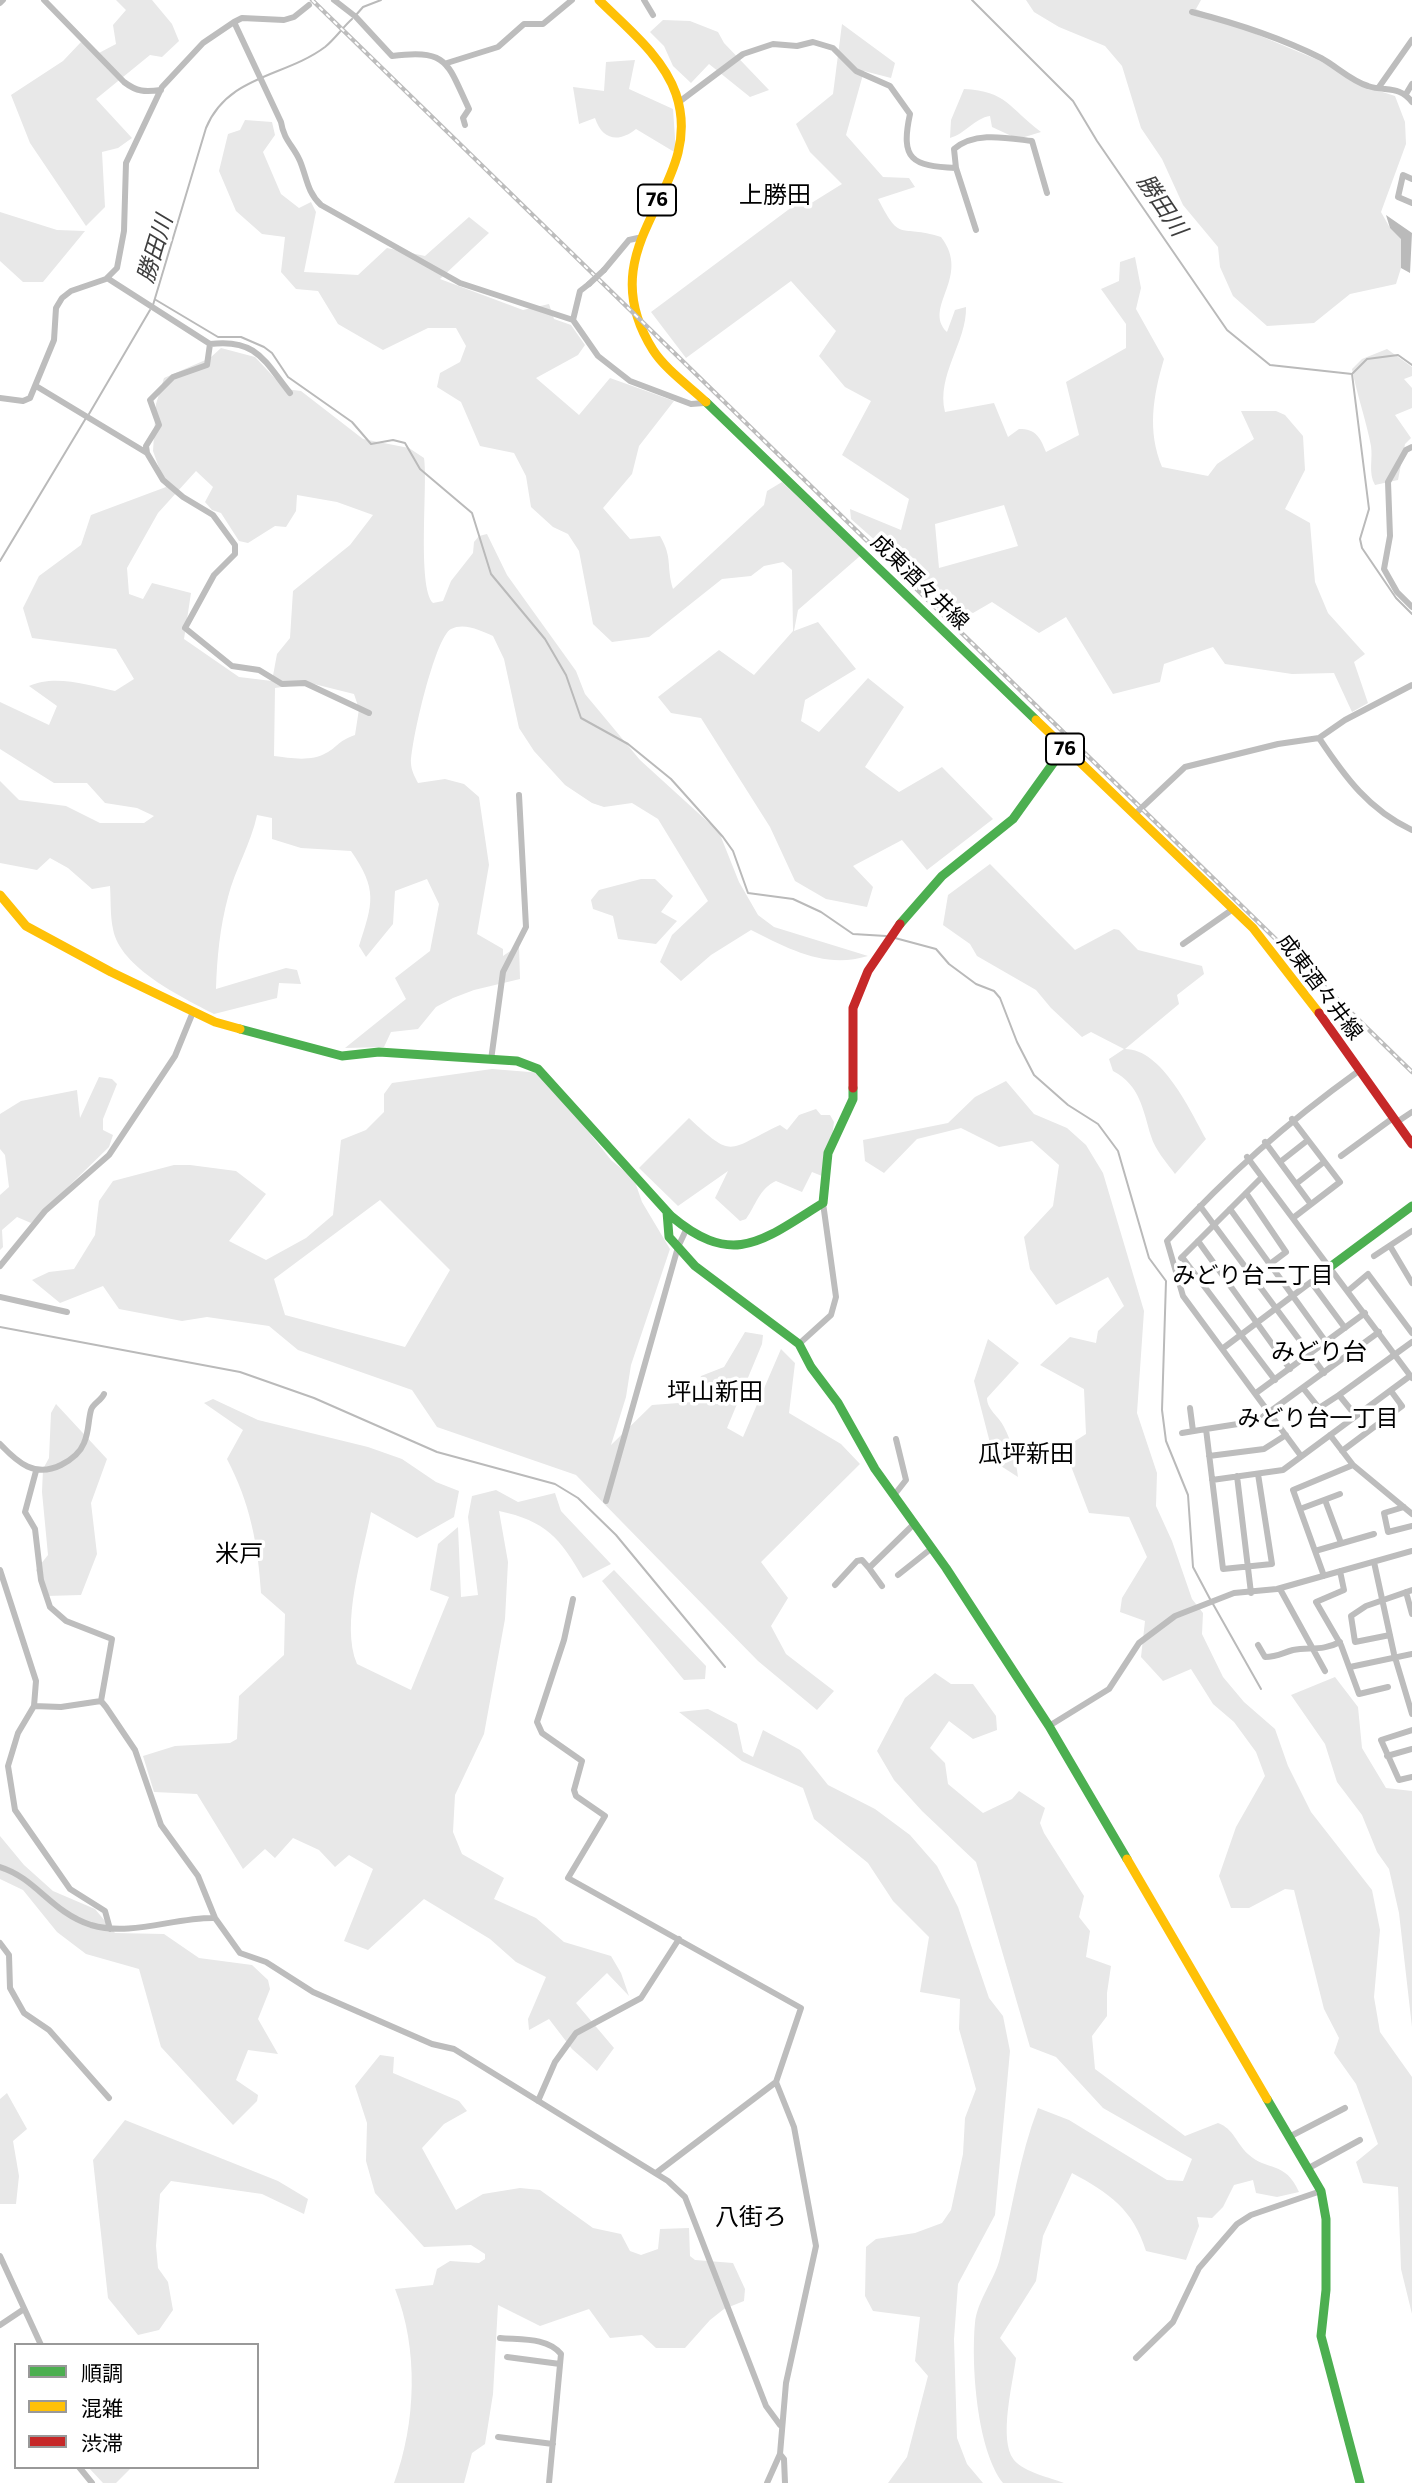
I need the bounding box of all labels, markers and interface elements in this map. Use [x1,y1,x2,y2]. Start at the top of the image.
water label: 勝田川 [1131,169,1193,241]
district label: 上勝田 [739,181,811,209]
road number: 76 [638,184,676,216]
water label: 勝田川 [132,212,178,286]
street label: 成東酒々井線 [866,529,974,635]
road number: 76 [1046,734,1084,764]
street label: 成東酒々井線 [1272,929,1368,1045]
district label: みどり台二丁目 [1173,1261,1333,1289]
district label: みどり台 [1271,1338,1367,1366]
district label: 坪山新田 [667,1378,763,1406]
district label: みどり台一丁目 [1238,1404,1398,1432]
district label: 瓜坪新田 [978,1440,1074,1468]
district label: 米戸 [215,1540,263,1568]
district label: 八街ろ [715,2203,787,2231]
legend [14,2343,259,2469]
text: 順調 [81,2360,123,2385]
text: 混雑 [81,2395,123,2420]
text: 渋滞 [81,2430,123,2455]

